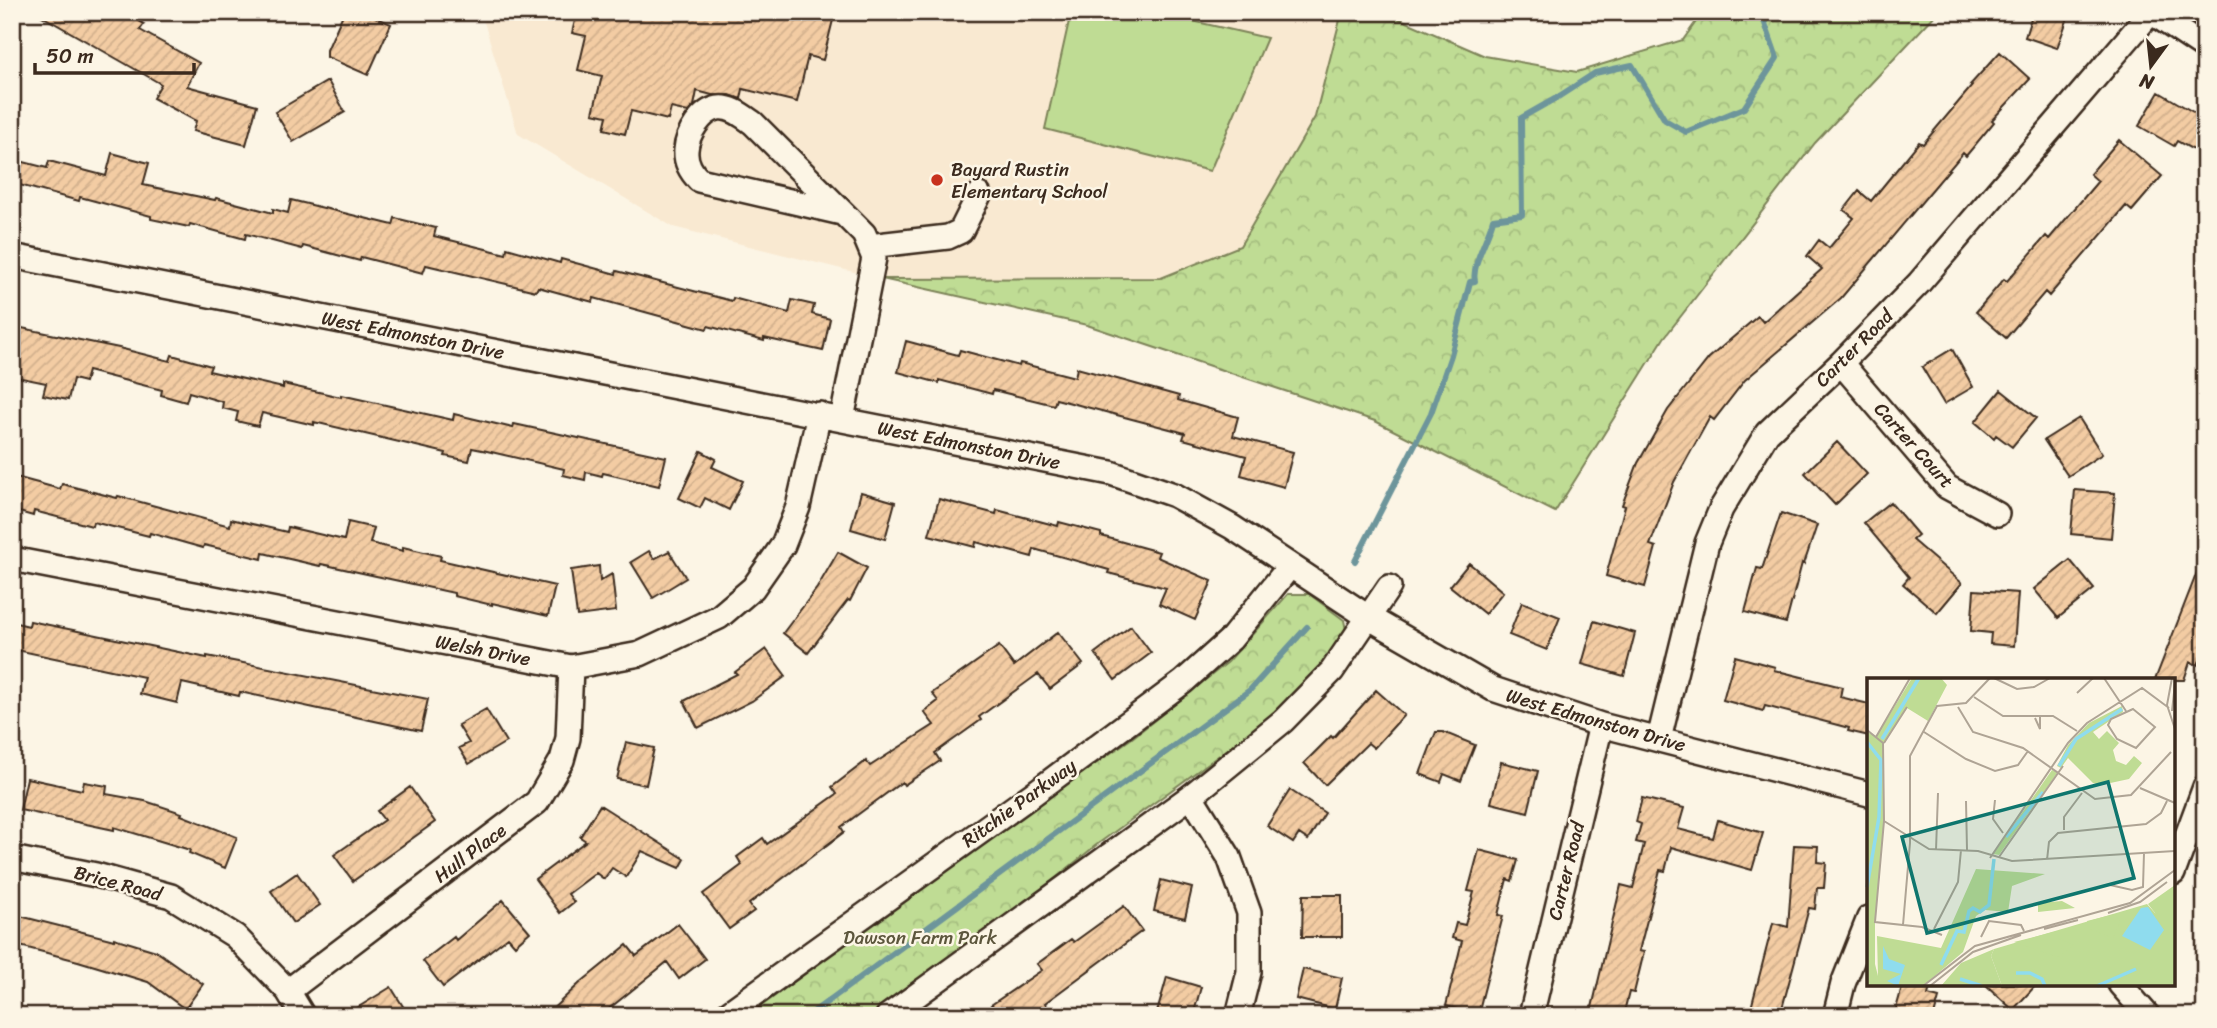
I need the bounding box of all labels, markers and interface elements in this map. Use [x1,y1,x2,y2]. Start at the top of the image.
scale bar [35,32,194,76]
north arrow [2116,32,2186,102]
text: 50 m [46,37,94,75]
text: N [2135,64,2158,100]
place label: Bayard Rustin Elementary School [951,153,1108,208]
marker: Bayard Rustin Elementary School [929,172,945,188]
street label: Carter Road [1807,299,1903,395]
street label: West Edmonston Drive [319,301,507,369]
street label: Carter Court [1866,394,1962,496]
street label: West Edmonston Drive [875,411,1063,479]
street label: Welsh Drive [433,625,534,675]
inset map [1867,678,2175,986]
street label: West Edmonston Drive [1502,679,1690,761]
street label: Ritchie Parkway [955,750,1084,856]
street label: Hull Place [426,814,514,892]
street label: Carter Road [1538,816,1595,924]
street label: Brice Road [70,855,168,911]
park label: Dawson Farm Park [843,921,998,954]

